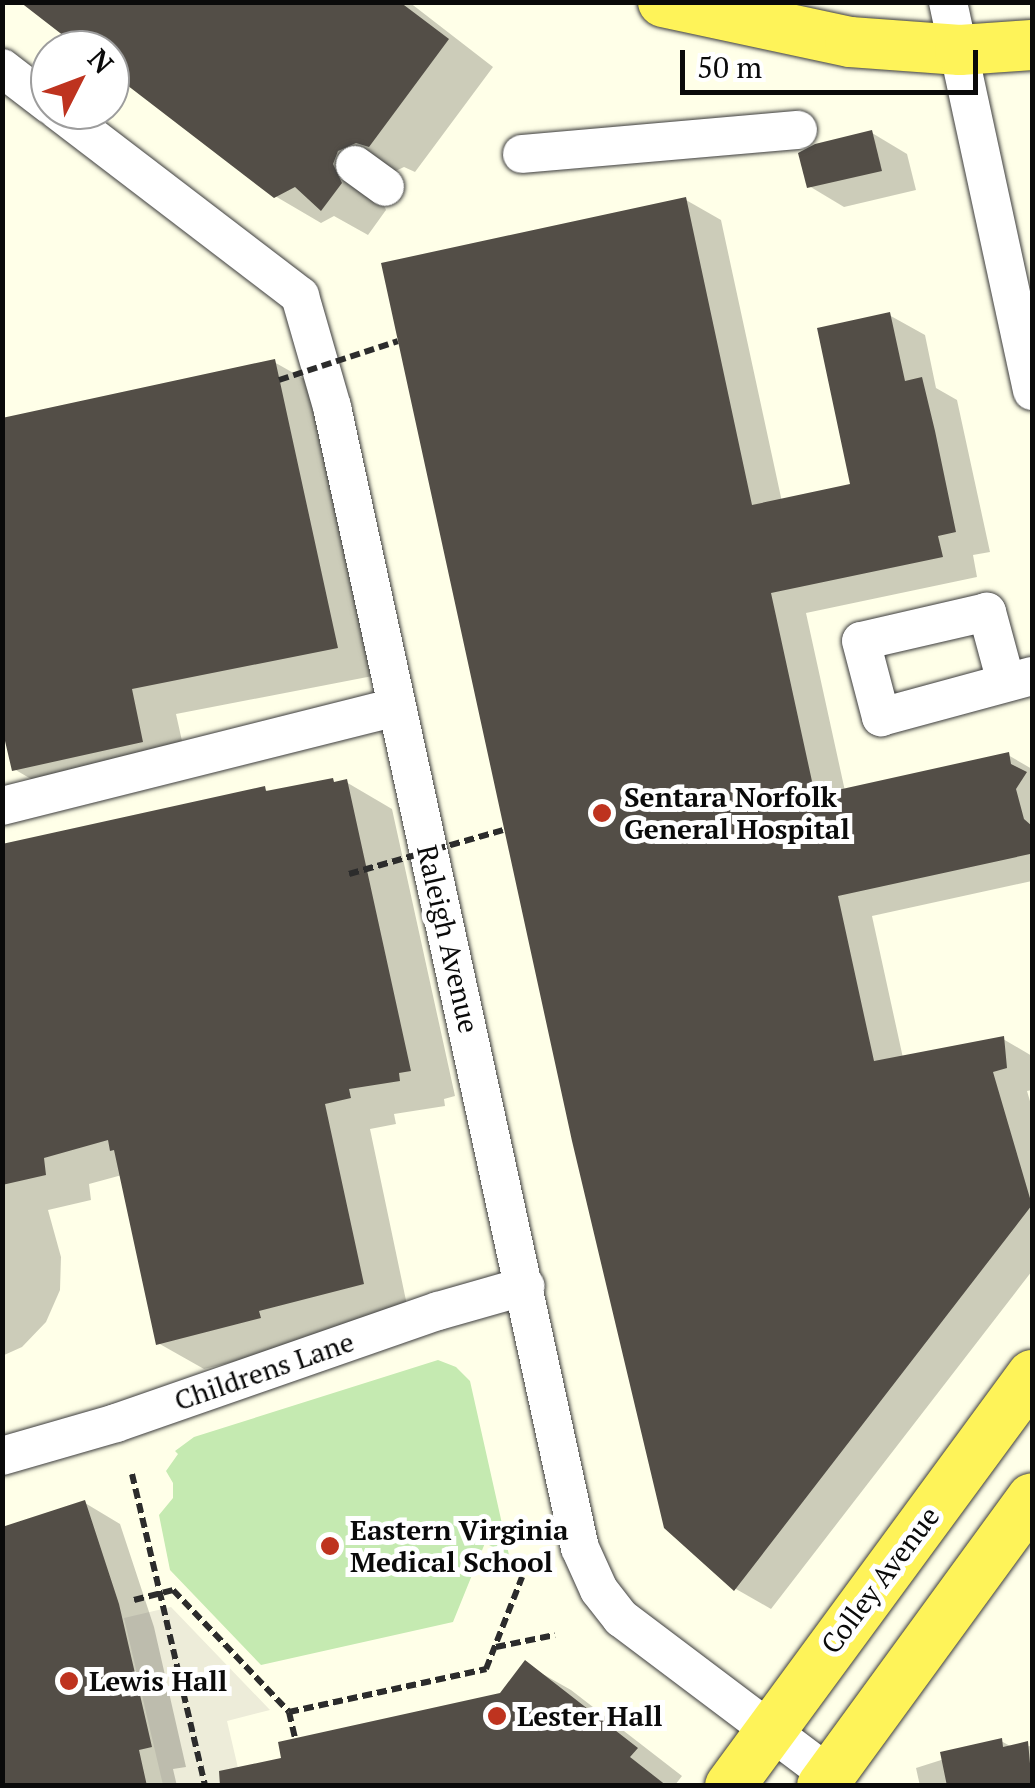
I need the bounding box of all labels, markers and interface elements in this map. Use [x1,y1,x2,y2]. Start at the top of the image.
north arrow [30,30,130,130]
scale bar [685,30,982,92]
text: N [80,41,122,81]
text: 50 m [697,47,762,87]
place label: Sentara Norfolk General Hospital [624,780,850,846]
marker: Sentara Norfolk General Hospital [589,800,615,826]
street label: Raleigh Avenue [410,841,486,1037]
street label: Childrens Lane [170,1325,358,1417]
street label: Colley Avenue [814,1500,946,1660]
place label: Eastern Virginia Medical School [350,1513,569,1579]
marker: Eastern Virginia Medical School [319,1535,341,1557]
place label: Lewis Hall [89,1664,227,1698]
marker: Lewis Hall [58,1670,80,1692]
place label: Lester Hall [517,1699,663,1733]
marker: Lester Hall [486,1705,508,1727]

